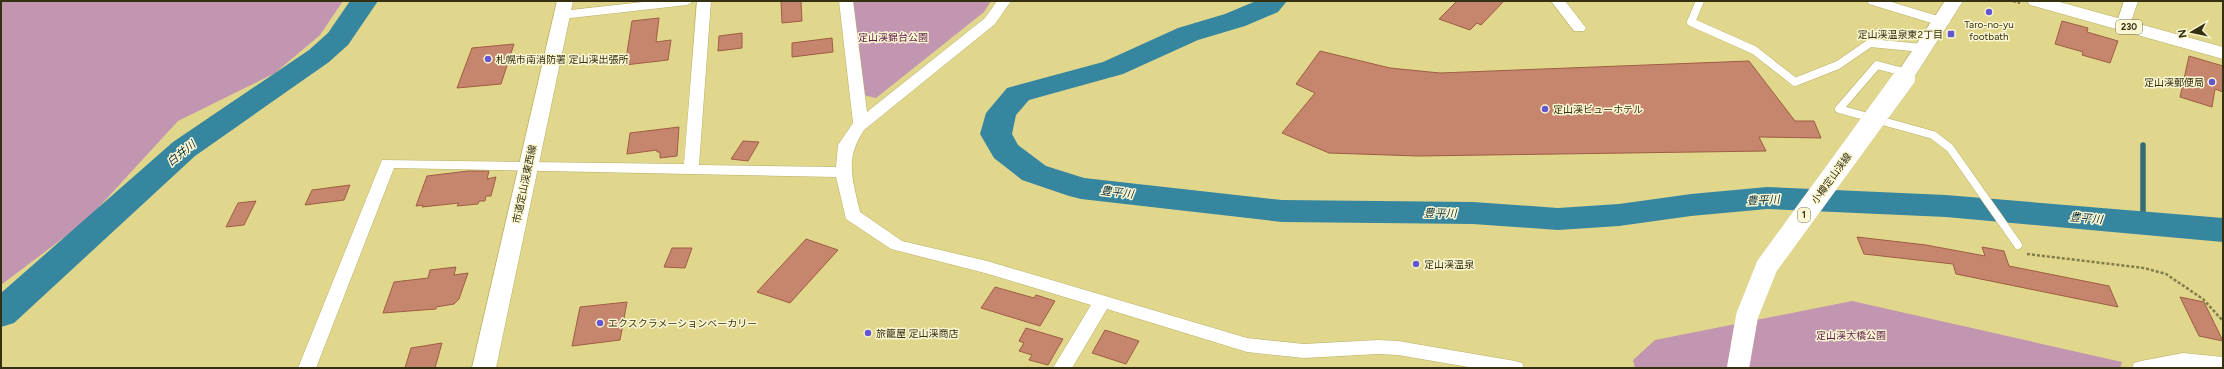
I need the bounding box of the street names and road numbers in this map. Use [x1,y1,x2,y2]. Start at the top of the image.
road number: 230 [2116,20,2142,34]
street label: 市道定山渓東西線 [510,144,539,225]
street label: 小樽定山渓線 [1809,150,1854,206]
road number: 1 [1798,208,1810,222]

